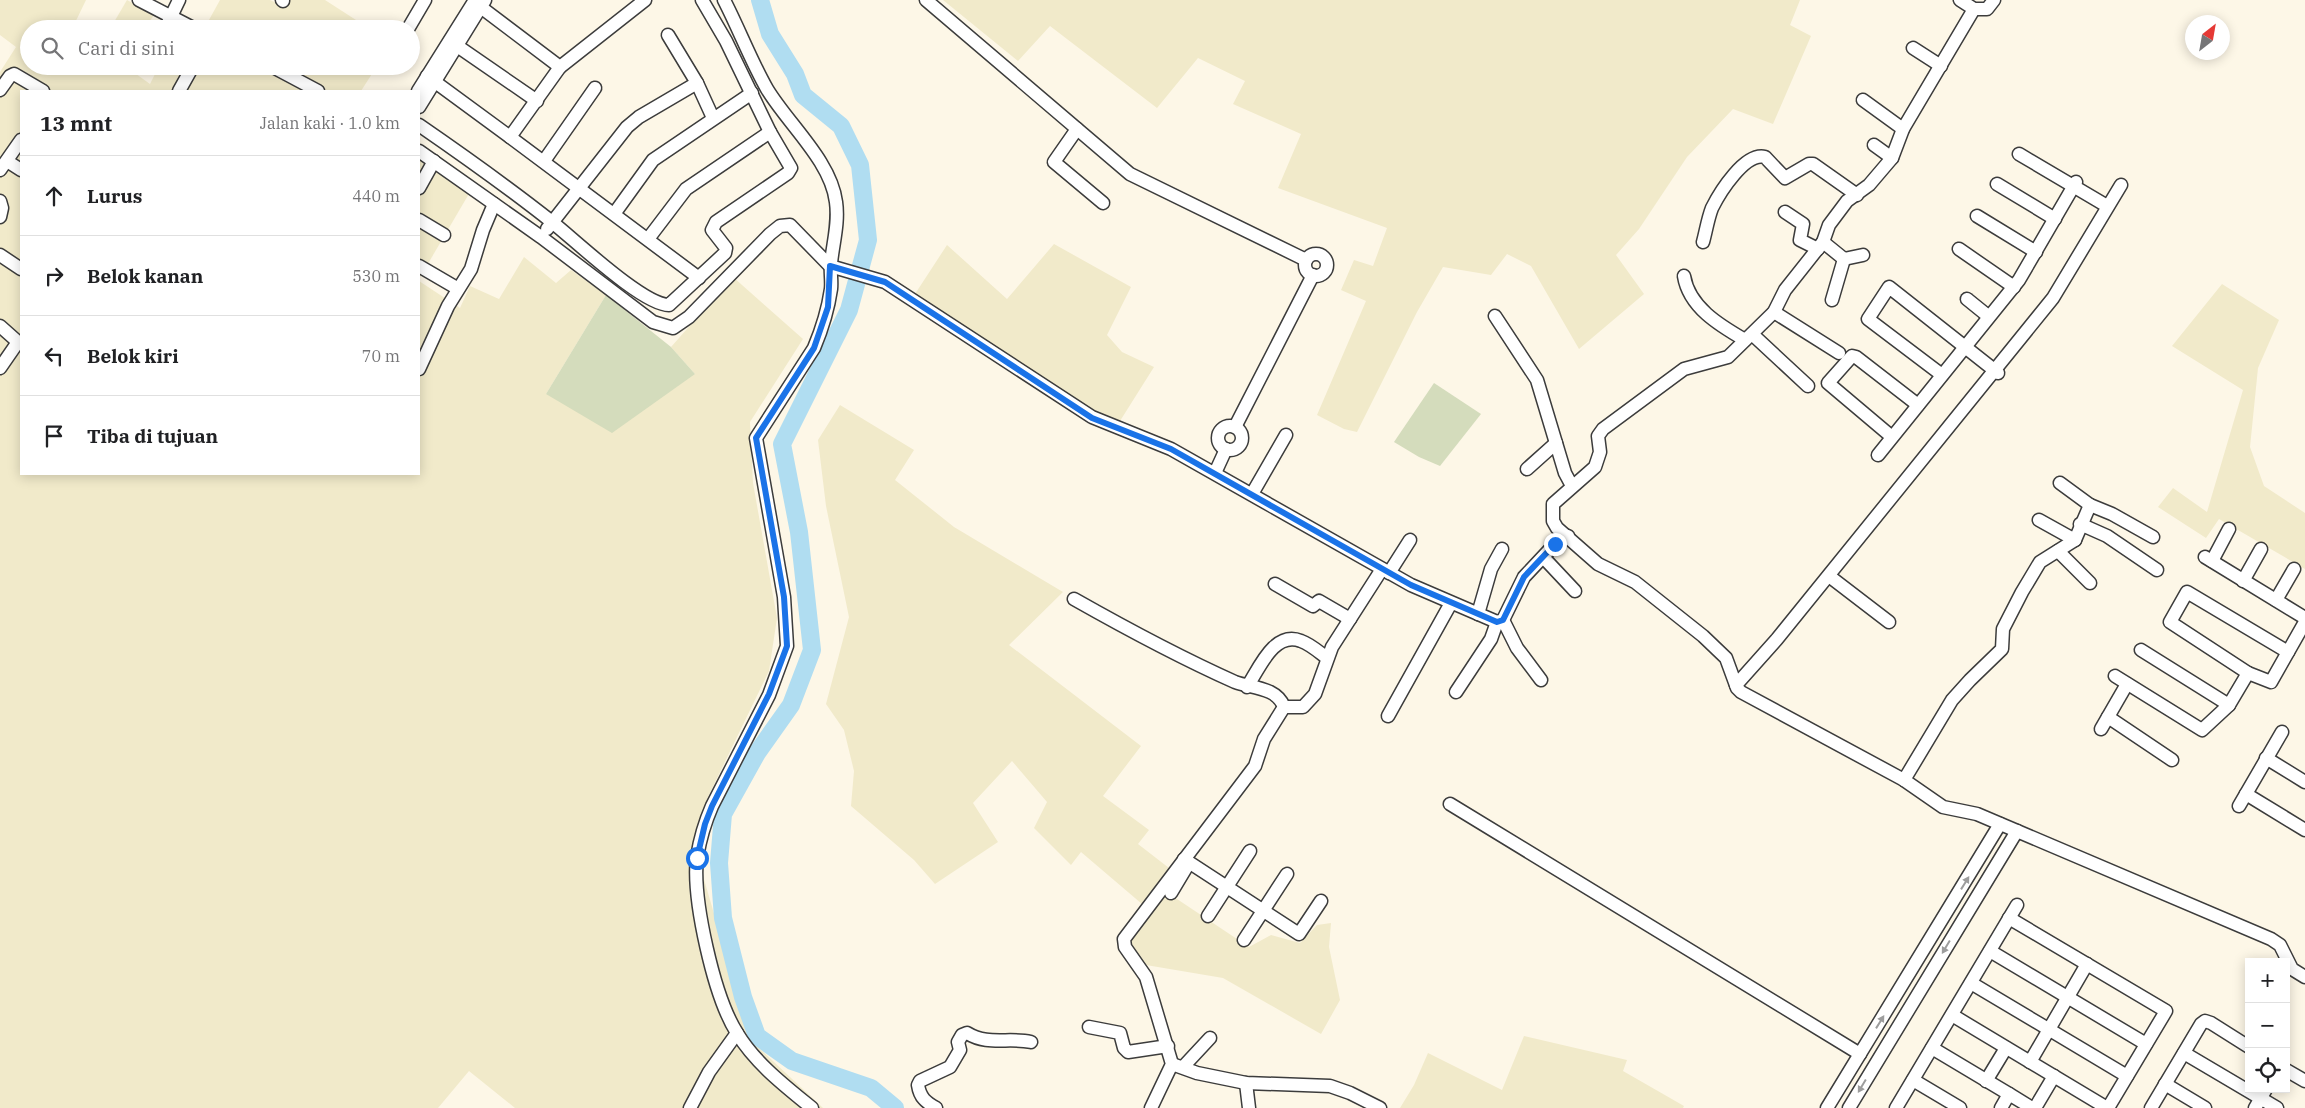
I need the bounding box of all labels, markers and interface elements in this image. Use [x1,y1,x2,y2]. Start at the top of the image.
north arrow [2185,15,2230,60]
search box [20,20,420,75]
icon: search [38,34,66,62]
text: Cari di sini [78,36,175,60]
text: 13 mnt [40,109,112,137]
text: Jalan kaki · 1.0 km [260,113,400,133]
icon: ahead [40,182,68,210]
text: Lurus [87,184,142,208]
text: 440 m [352,186,400,206]
icon: right [40,262,68,290]
text: Belok kanan [87,264,203,288]
text: 530 m [352,266,400,286]
icon: left [40,342,68,370]
text: Belok kiri [87,344,179,368]
text: 70 m [362,346,400,366]
icon: arrive [40,422,68,450]
text: Tiba di tujuan [87,424,218,448]
route end [1544,533,1567,556]
route start [686,847,709,870]
one-way arrow [1961,877,1970,890]
one-way arrow [1942,941,1951,954]
map controls [2245,958,2290,1093]
button: + [2245,958,2290,1003]
button: − [2245,1003,2290,1048]
one-way arrow [1875,1015,1884,1028]
button: locate [2245,1048,2290,1093]
one-way arrow [1857,1080,1867,1093]

